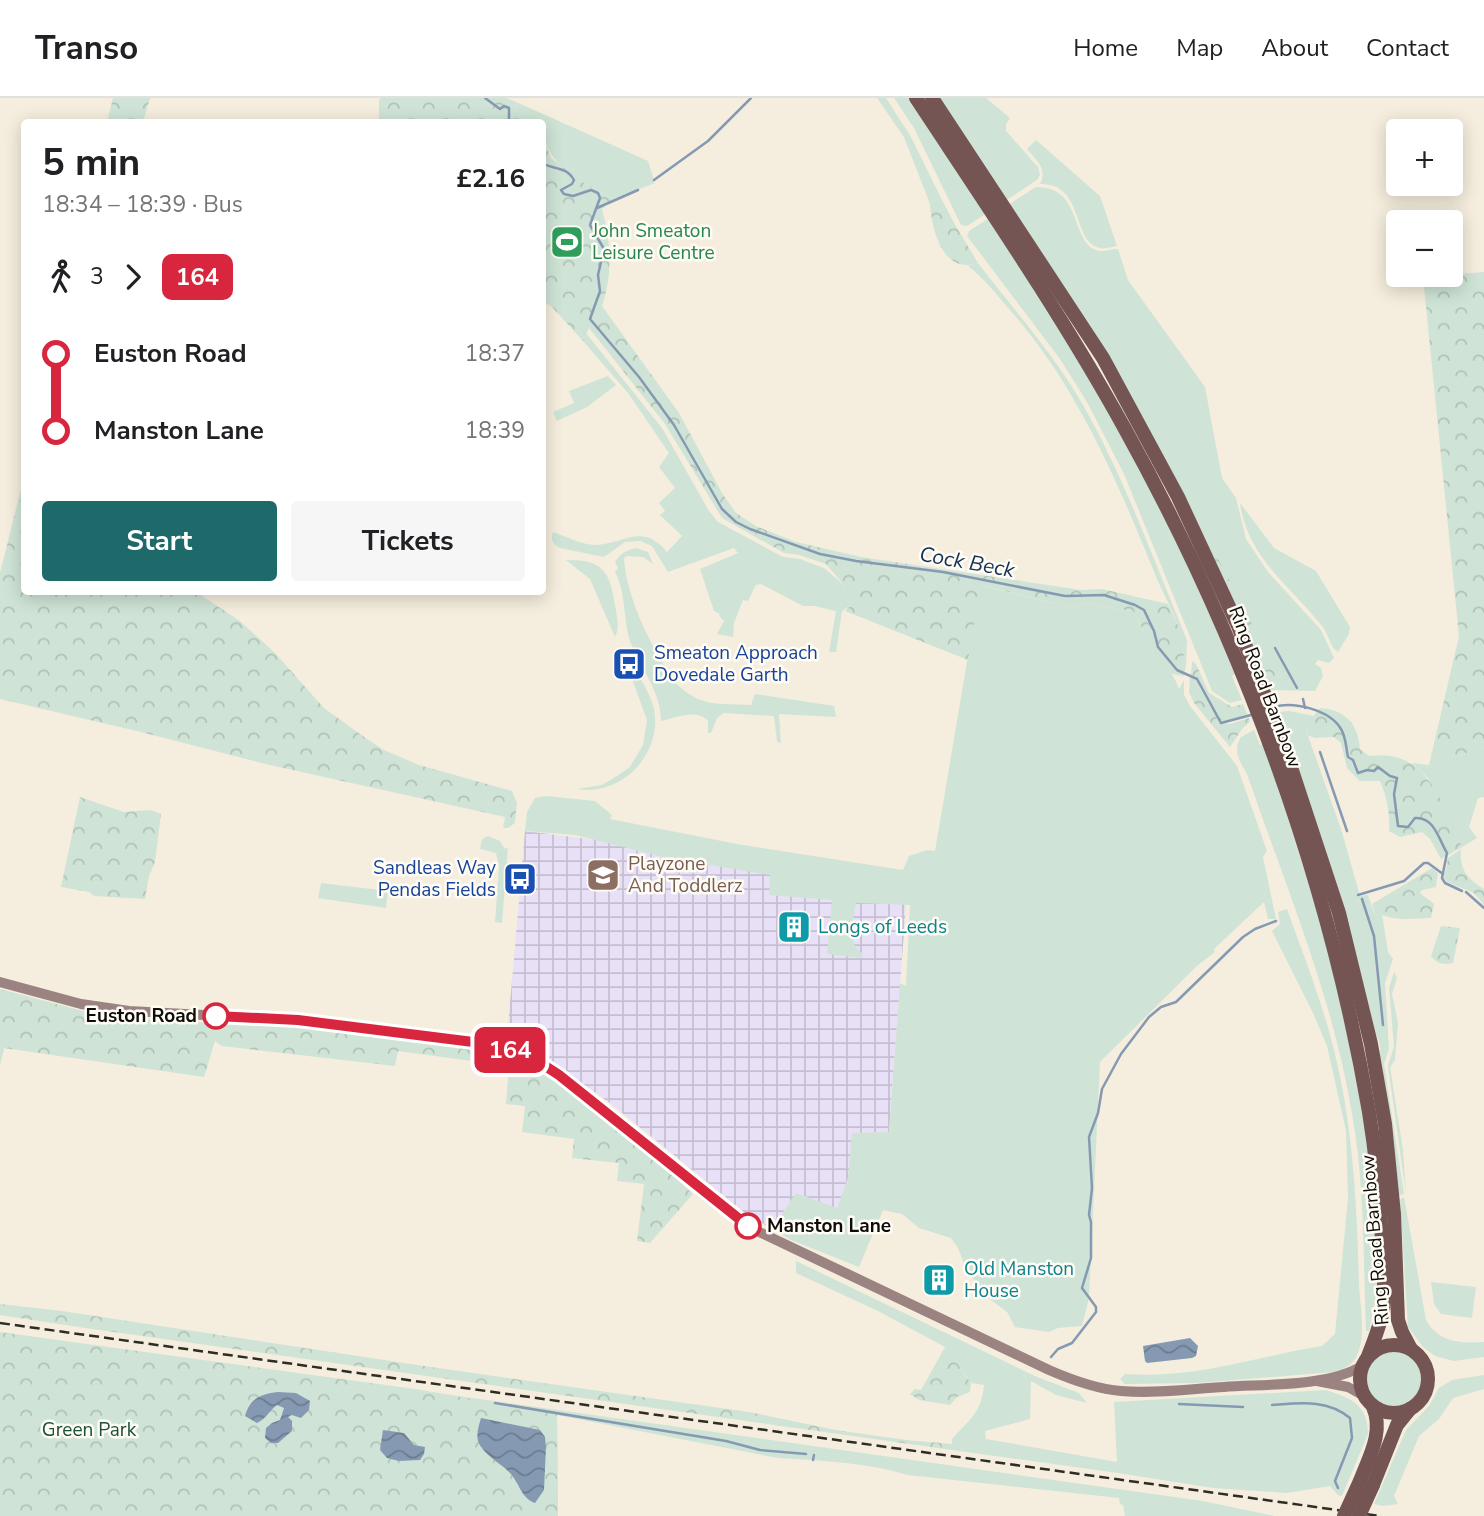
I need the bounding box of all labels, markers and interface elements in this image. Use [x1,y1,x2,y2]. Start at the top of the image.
text: Transo [35,26,138,71]
text: Home [1073,32,1138,64]
text: Map [1176,32,1223,64]
text: About [1261,32,1328,64]
text: Contact [1366,32,1449,64]
map controls [1386,119,1463,287]
button: + [1386,119,1463,196]
text: 5 min [42,137,140,188]
text: £2.16 [456,161,525,196]
text: 18:34 – 18:39 · Bus [42,189,243,220]
button: − [1386,210,1463,287]
place label: John Smeaton Leisure Centre [591,218,715,266]
sports icon: John Smeaton Leisure Centre [548,223,586,261]
icon: walk [42,258,80,296]
icon: forward [114,258,152,296]
text: 3 [90,261,104,292]
text: 164 [176,261,219,293]
text: Euston Road [94,336,247,371]
text: 18:37 [465,338,525,369]
text: Manston Lane [94,413,264,448]
text: 18:39 [465,415,525,446]
button: Start [42,501,277,581]
button: Tickets [291,501,525,581]
water label: Cock Beck [917,540,1017,584]
street label: Ring Road Barnbow [1222,603,1308,771]
place label: Smeaton Approach Dovedale Garth [654,640,818,688]
bus stop icon: Smeaton Approach Dovedale Garth [610,645,648,683]
place label: Playzone And Toddlerz [628,851,743,899]
place label: Sandleas Way Pendas Fields [373,855,496,903]
school or university icon: Playzone And Toddlerz [584,856,622,894]
bus stop icon: Sandleas Way Pendas Fields [501,860,539,898]
building icon: Longs of Leeds [775,908,813,946]
place label: Longs of Leeds [818,914,947,940]
place label: Euston Road [86,1003,197,1029]
marker: Euston Road [203,1003,229,1029]
line badge: 164 [470,1027,550,1073]
text: 164 [488,1034,532,1066]
street label: Ring Road Barnbow [1355,1154,1395,1326]
marker: Manston Lane [735,1213,761,1239]
place label: Manston Lane [767,1213,891,1239]
place label: Old Manston House [964,1256,1074,1304]
building icon: Old Manston House [920,1261,958,1299]
park label: Green Park [42,1417,137,1443]

